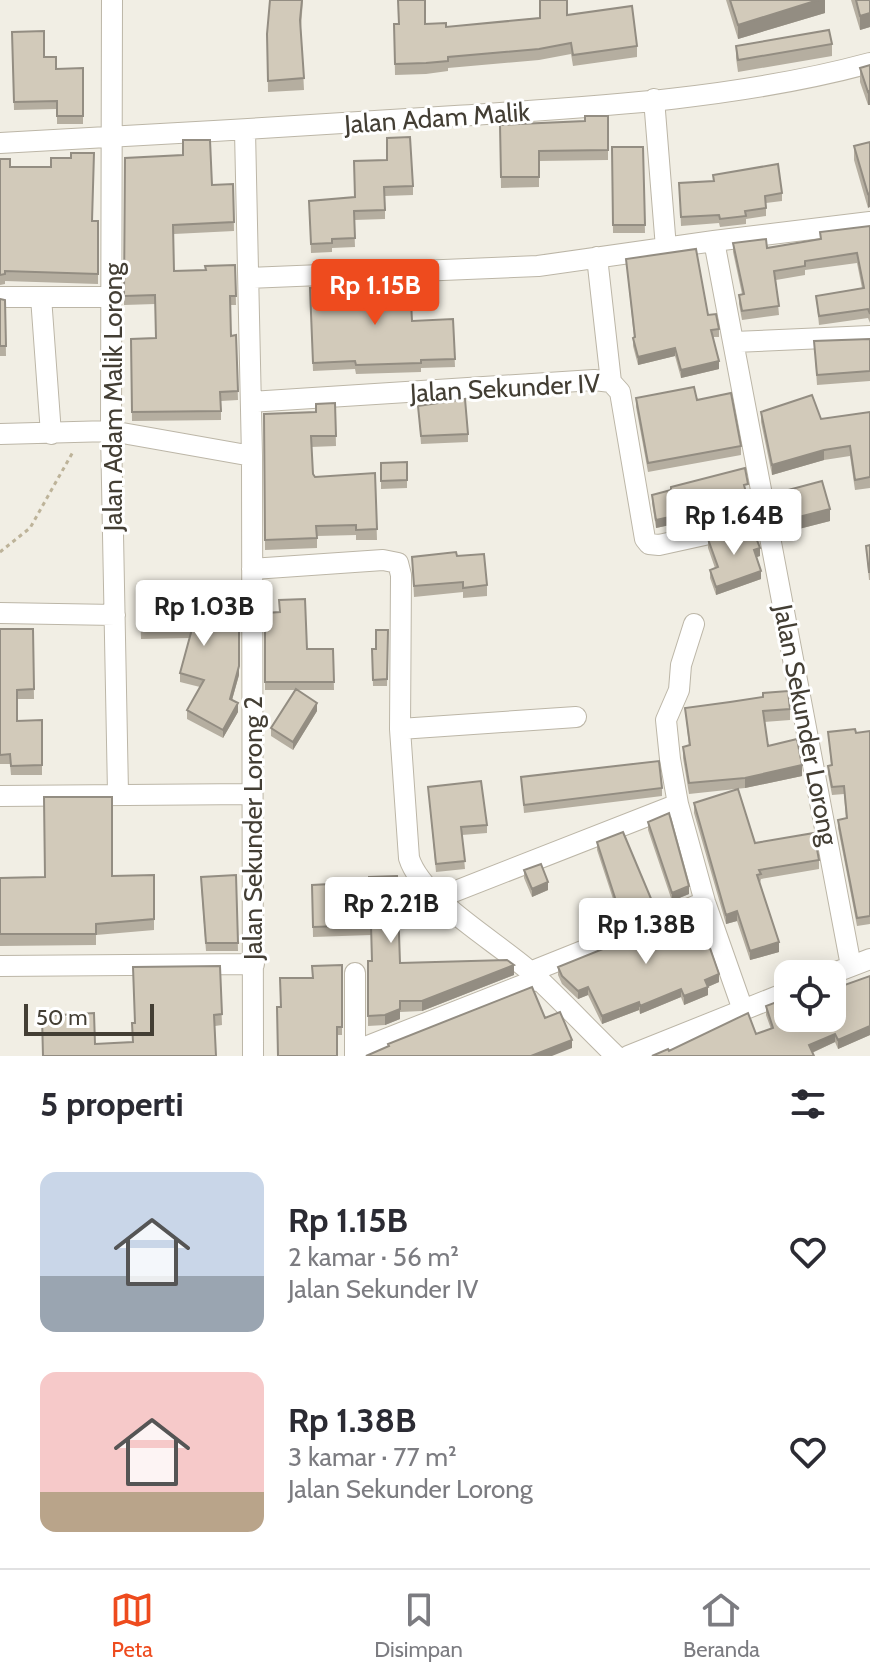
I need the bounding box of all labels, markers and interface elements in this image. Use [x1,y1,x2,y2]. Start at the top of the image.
street label: Jalan Adam Malik [342,96,531,141]
pin: Rp 1.15B [292,259,458,327]
street label: Jalan Adam Malik Lorong [97,262,129,532]
text: Rp 1.15B [329,269,421,301]
street label: Jalan Sekunder IV [408,367,601,409]
pin: Rp 1.64B [651,489,817,557]
text: Rp 1.64B [684,499,784,531]
pin: Rp 1.03B [121,580,287,648]
text: Rp 1.03B [154,590,254,622]
street label: Jalan Sekunder Lorong [767,601,845,849]
street label: Jalan Sekunder Lorong 2 [237,696,269,961]
pin: Rp 2.21B [308,877,474,945]
text: Rp 2.21B [343,887,439,919]
pin: Rp 1.38B [563,898,729,966]
text: Rp 1.38B [597,908,695,940]
map controls [774,960,846,1032]
button: locate [774,960,846,1032]
scale bar [24,1000,154,1036]
text: 50 m [36,1004,88,1031]
icon: filters [786,1082,830,1126]
text: 5 properti [40,1083,184,1125]
text: Rp 1.15B [288,1199,408,1241]
icon: home [104,1204,200,1300]
icon: heart [786,1230,830,1274]
text: 2 kamar · 56 m² [288,1241,459,1273]
text: Jalan Sekunder IV [288,1273,478,1305]
text: Rp 1.38B [288,1399,416,1441]
icon: home [104,1404,200,1500]
icon: heart [786,1430,830,1474]
text: 3 kamar · 77 m² [288,1441,457,1473]
text: Jalan Sekunder Lorong [288,1473,533,1505]
tab: Peta [110,1588,154,1663]
tab: Disimpan [374,1588,463,1663]
tab: Beranda [683,1588,760,1663]

